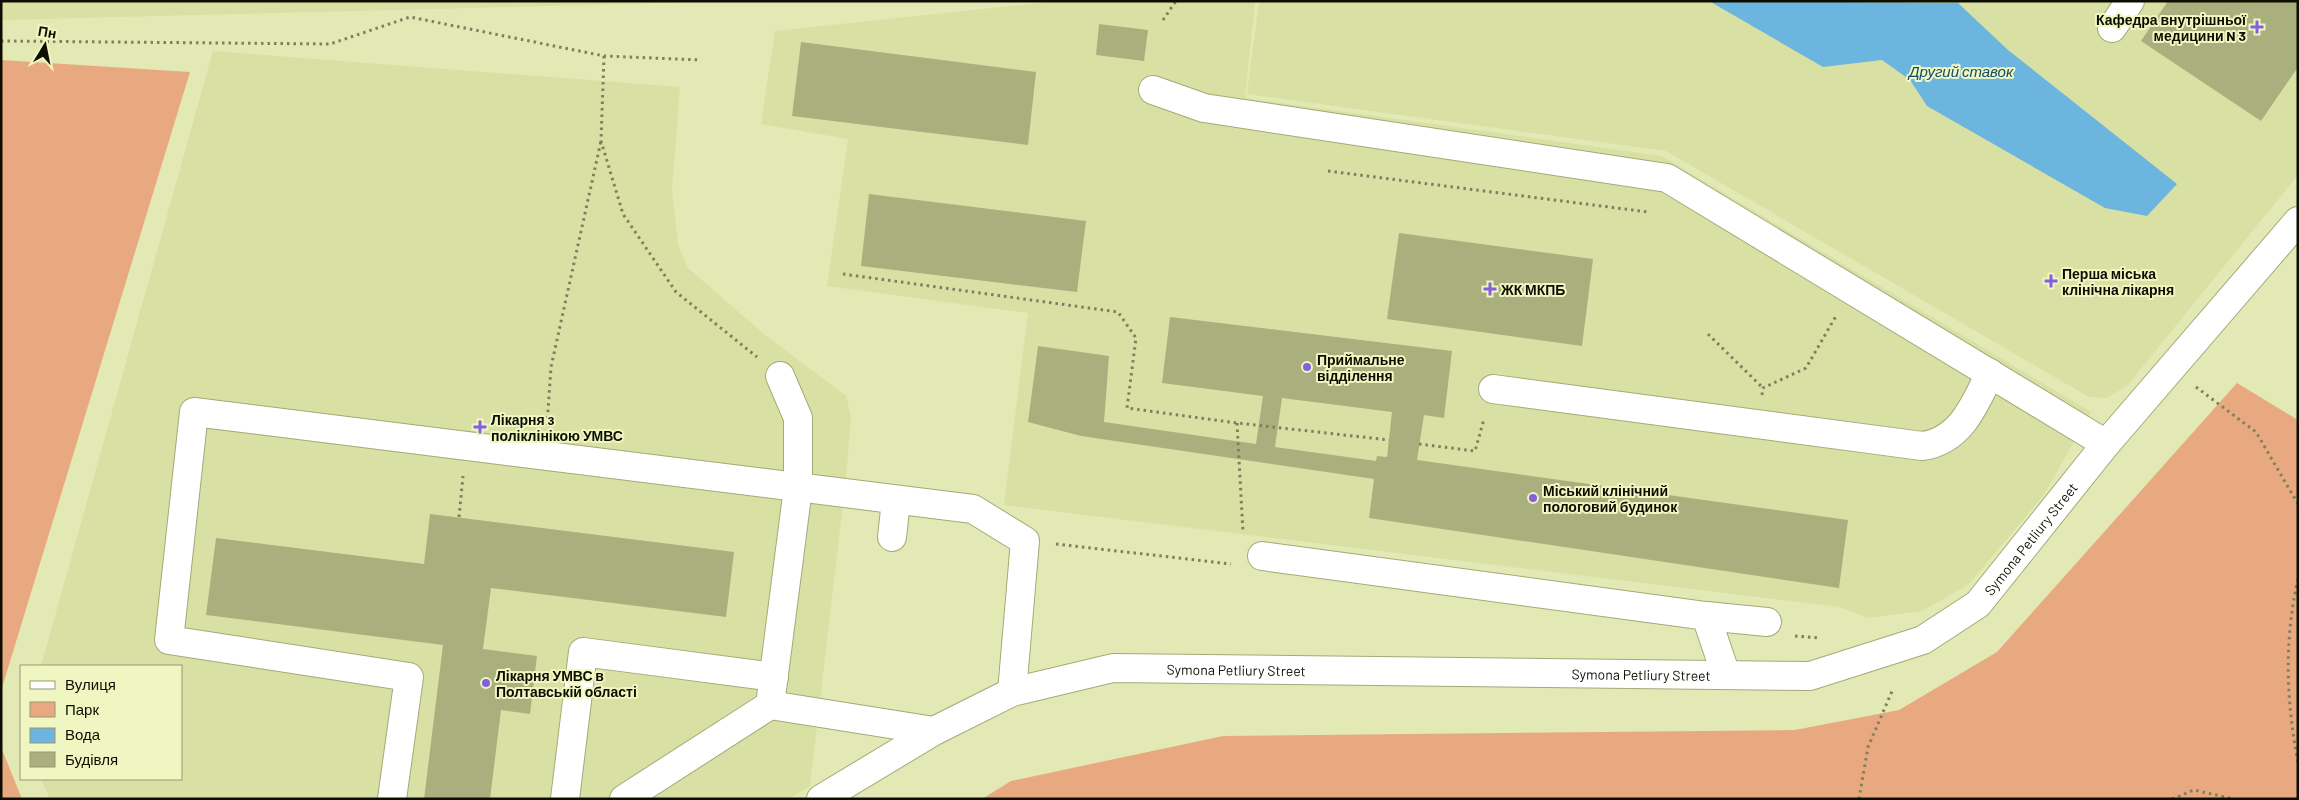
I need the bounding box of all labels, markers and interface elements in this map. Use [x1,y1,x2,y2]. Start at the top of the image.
place label: Кафедра внутрішньої медицини N 3 [2096,11,2247,44]
north arrow [20,20,70,70]
marker: Кафедра внутрішньої медицини N 3 [2250,20,2264,34]
text: Пн [37,22,58,42]
water label: Другий ставок [1907,62,2014,80]
place label: Перша міська клінічна лікарня [2062,265,2174,298]
marker: Перша міська клінічна лікарня [2044,274,2058,288]
place label: ЖК МКПБ [1500,281,1565,298]
marker: ЖК МКПБ [1483,282,1497,296]
place label: Приймальне відділення [1317,351,1405,384]
marker: Приймальне відділення [1301,361,1313,373]
place label: Лікарня з поліклінікою УМВС [491,411,623,444]
marker: Лікарня з поліклінікою УМВС [473,420,487,434]
street label: Symona Petliury Street [1980,479,2080,598]
place label: Міський клінічний пологовий будинок [1543,482,1678,515]
marker: Міський клінічний пологовий будинок [1527,492,1539,504]
street label: Symona Petliury Street [1166,660,1306,679]
legend [20,665,182,780]
street label: Symona Petliury Street [1571,665,1711,683]
place label: Лікарня УМВС в Полтавській області [496,667,637,700]
text: Вулиця [65,675,116,693]
marker: Лікарня УМВС в Полтавській області [480,677,492,689]
text: Парк [65,700,99,718]
text: Вода [65,725,101,743]
text: Будівля [65,750,118,768]

